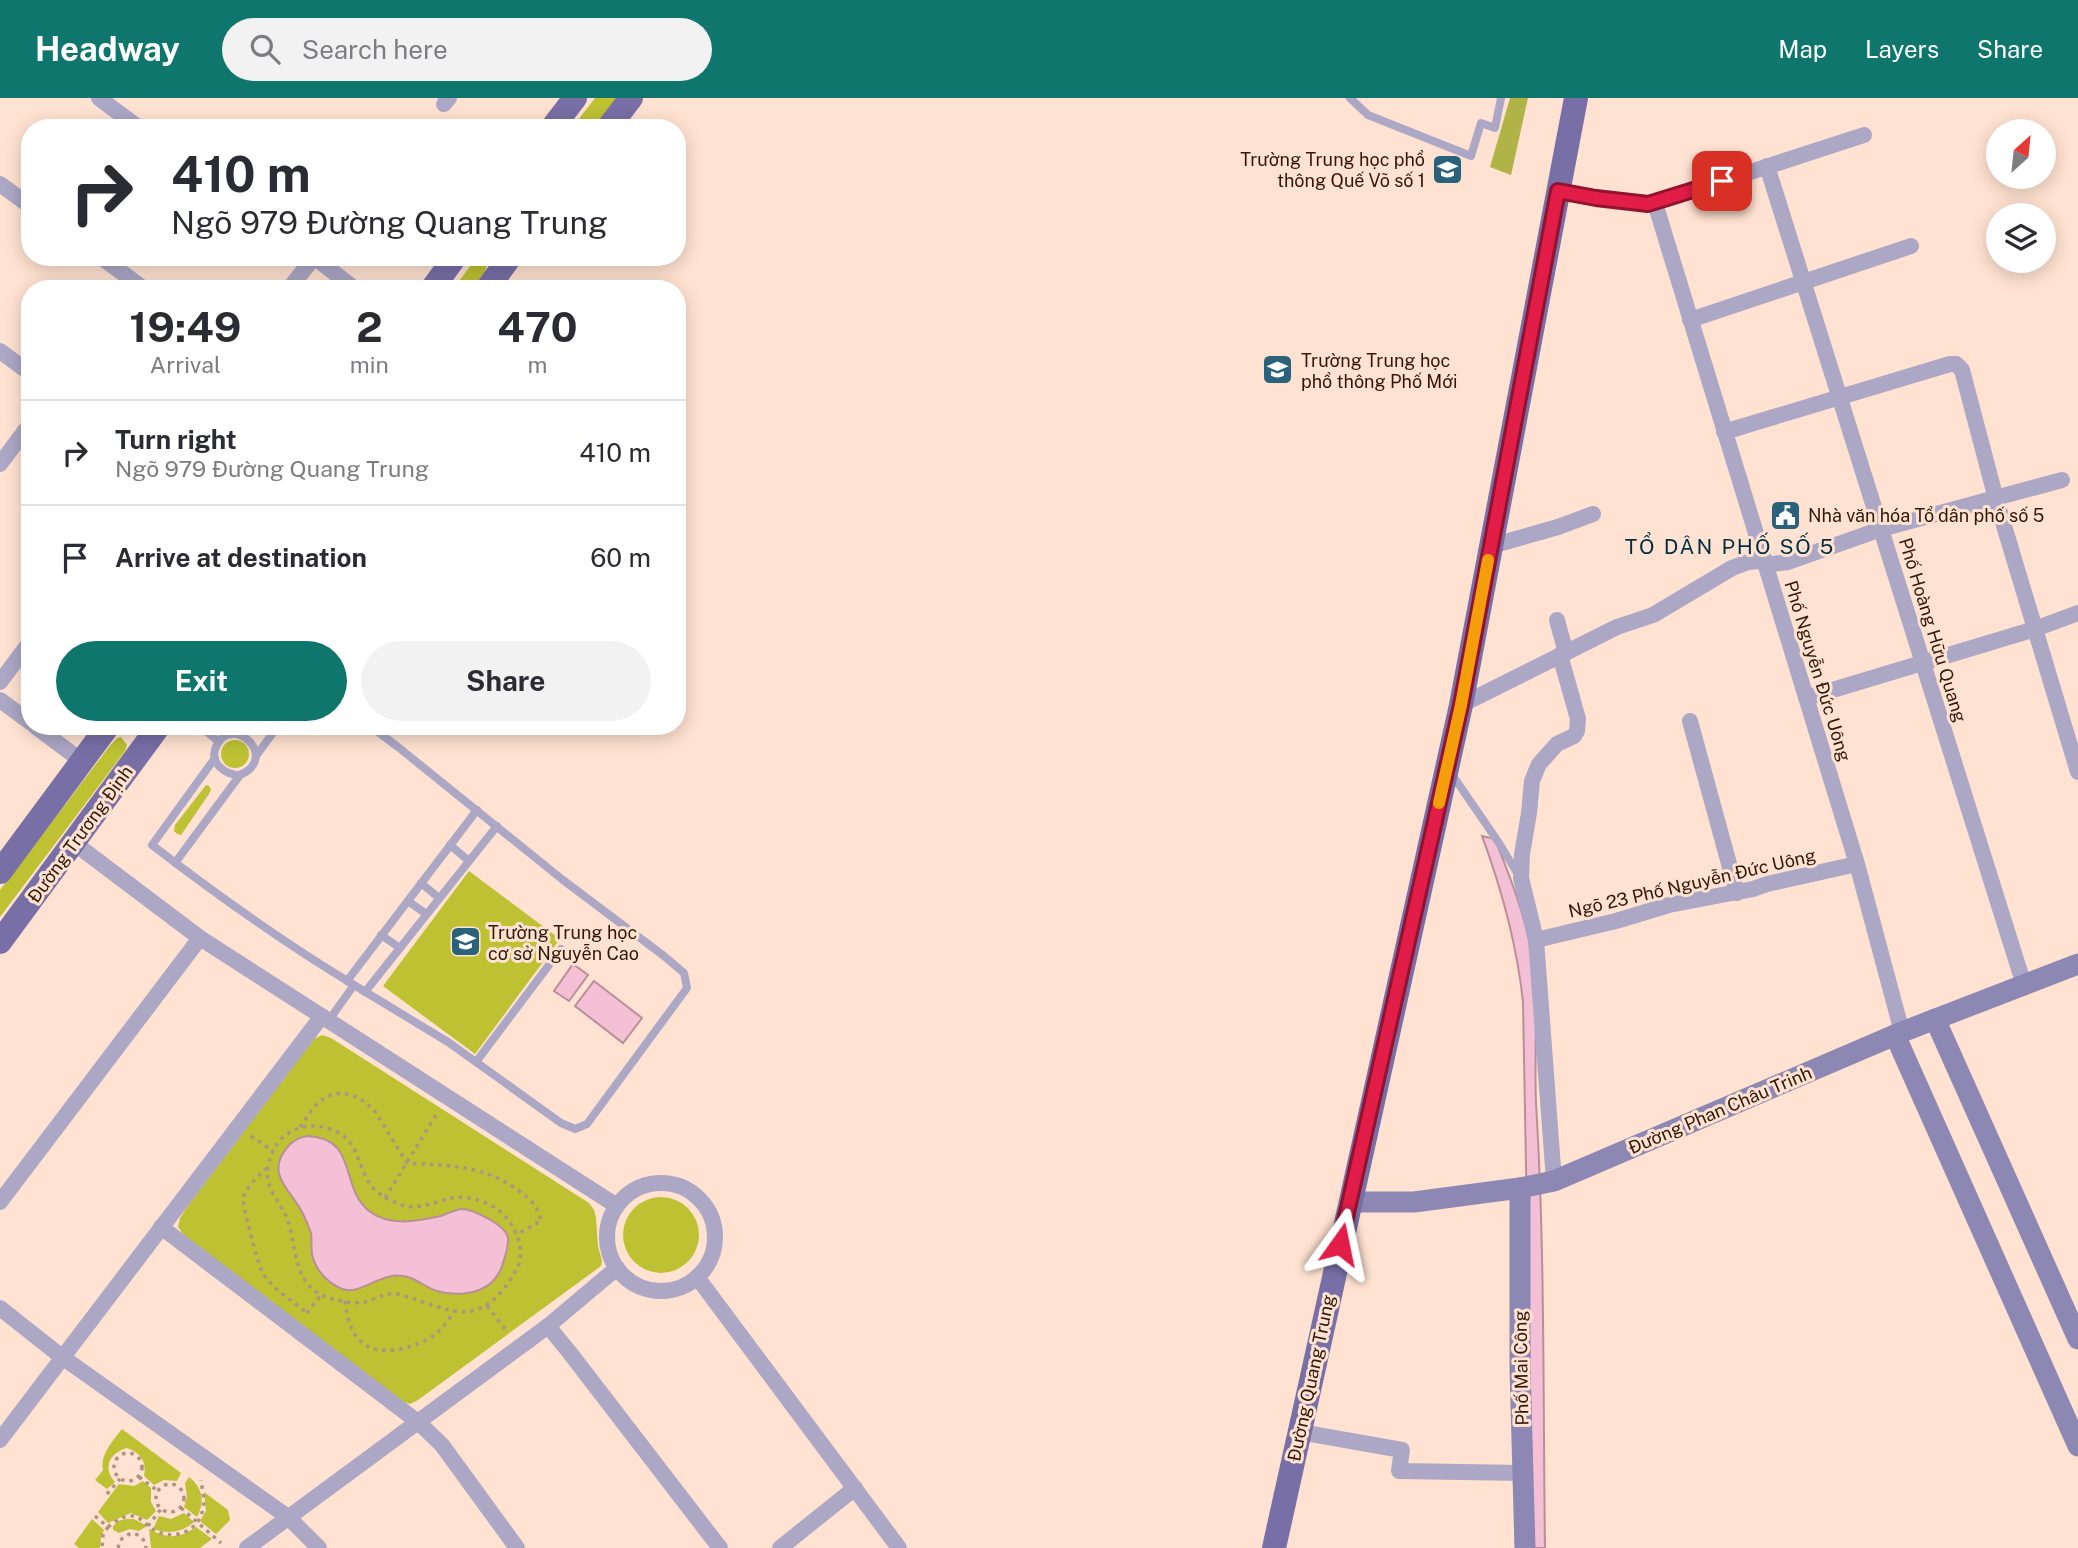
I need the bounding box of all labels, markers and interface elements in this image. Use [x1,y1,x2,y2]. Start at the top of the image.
search box [222,18,712,81]
text: Headway [35,30,180,68]
icon: search [246,30,284,68]
text: Search here [302,34,448,65]
text: Map [1778,35,1827,63]
text: Layers [1865,35,1939,63]
text: Share [1977,35,2043,63]
north arrow [1986,119,2056,189]
map controls [1986,119,2056,273]
text: 410 m [171,145,311,203]
icon: right [56,147,147,238]
place label: Trường Trung học phổ thông Quế Võ số 1 [1240,149,1425,191]
pin [1692,151,1752,211]
school or university icon: Trường Trung học phổ thông Quế Võ số 1 [1431,152,1465,186]
icon: arrive [1703,162,1741,200]
button: layers [1986,203,2056,273]
text: Ngõ 979 Đường Quang Trung [171,204,608,241]
text: 19:49 [129,302,241,351]
text: 2 [356,302,383,351]
text: 470 [497,302,578,351]
place label: Trường Trung học phổ thông Phố Mới [1301,350,1457,392]
text: Arrival [150,351,221,378]
text: min [350,351,389,378]
text: m [527,351,547,378]
school or university icon: Trường Trung học phổ thông Phố Mới [1261,353,1295,387]
text: Turn right [115,424,237,455]
icon: right [56,434,94,472]
text: 410 m [579,437,651,468]
text: Ngõ 979 Đường Quang Trung [115,455,429,482]
public building icon: Nhà văn hóa Tổ dân phố số 5 [1768,498,1802,532]
place label: Nhà văn hóa Tổ dân phố số 5 [1808,505,2044,526]
district label: TỔ DÂN PHỐ SỐ 5 [1625,531,1835,559]
street label: Phố Hoàng Hữu Quang [1895,535,1971,725]
icon: arrive [56,539,94,577]
text: Arrive at destination [115,542,367,573]
text: 60 m [590,542,651,573]
street label: Phố Nguyễn Đức Uông [1780,578,1856,764]
button: Exit [56,641,347,721]
button: Share [361,641,651,721]
street label: Đường Trương Định [23,761,137,907]
street label: Ngõ 23 Phố Nguyễn Đức Uông [1566,844,1818,922]
place label: Trường Trung học cơ sở Nguyễn Cao [488,922,639,964]
school or university icon: Trường Trung học cơ sở Nguyễn Cao [448,925,482,959]
street label: Đường Phan Châu Trinh [1625,1062,1815,1158]
position arrow [1303,1207,1377,1281]
street label: Đường Quang Trung [1283,1293,1339,1463]
street label: Phố Mai Công [1509,1310,1533,1426]

